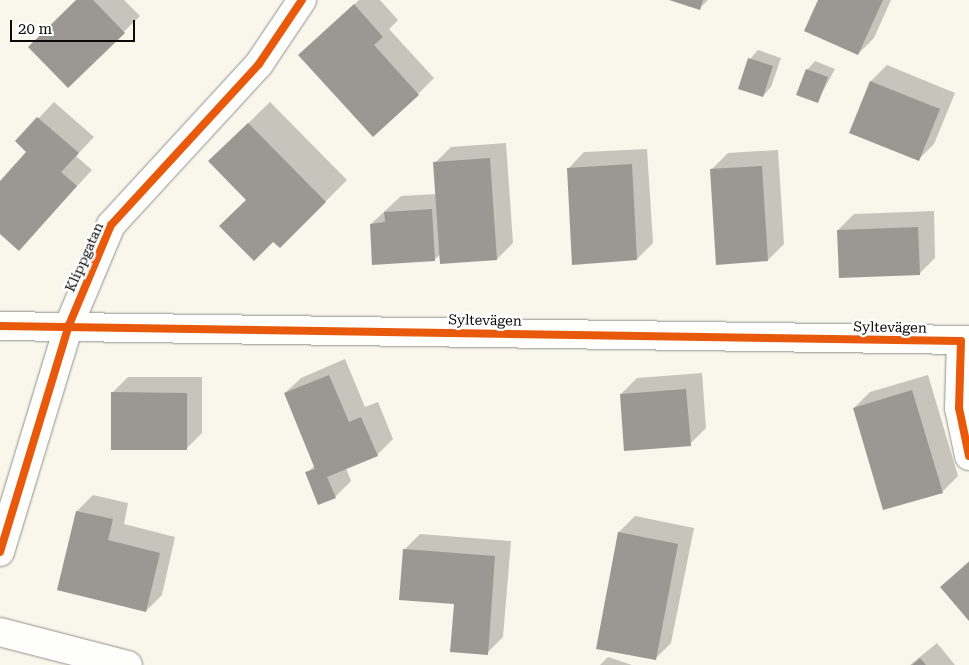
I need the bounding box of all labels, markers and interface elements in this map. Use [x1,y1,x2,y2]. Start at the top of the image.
scale bar [12,10,138,42]
text: 20 m [18,20,52,38]
street label: Klippgatan [61,220,107,294]
street label: Syltevägen [448,311,522,329]
street label: Syltevägen [853,318,927,336]

